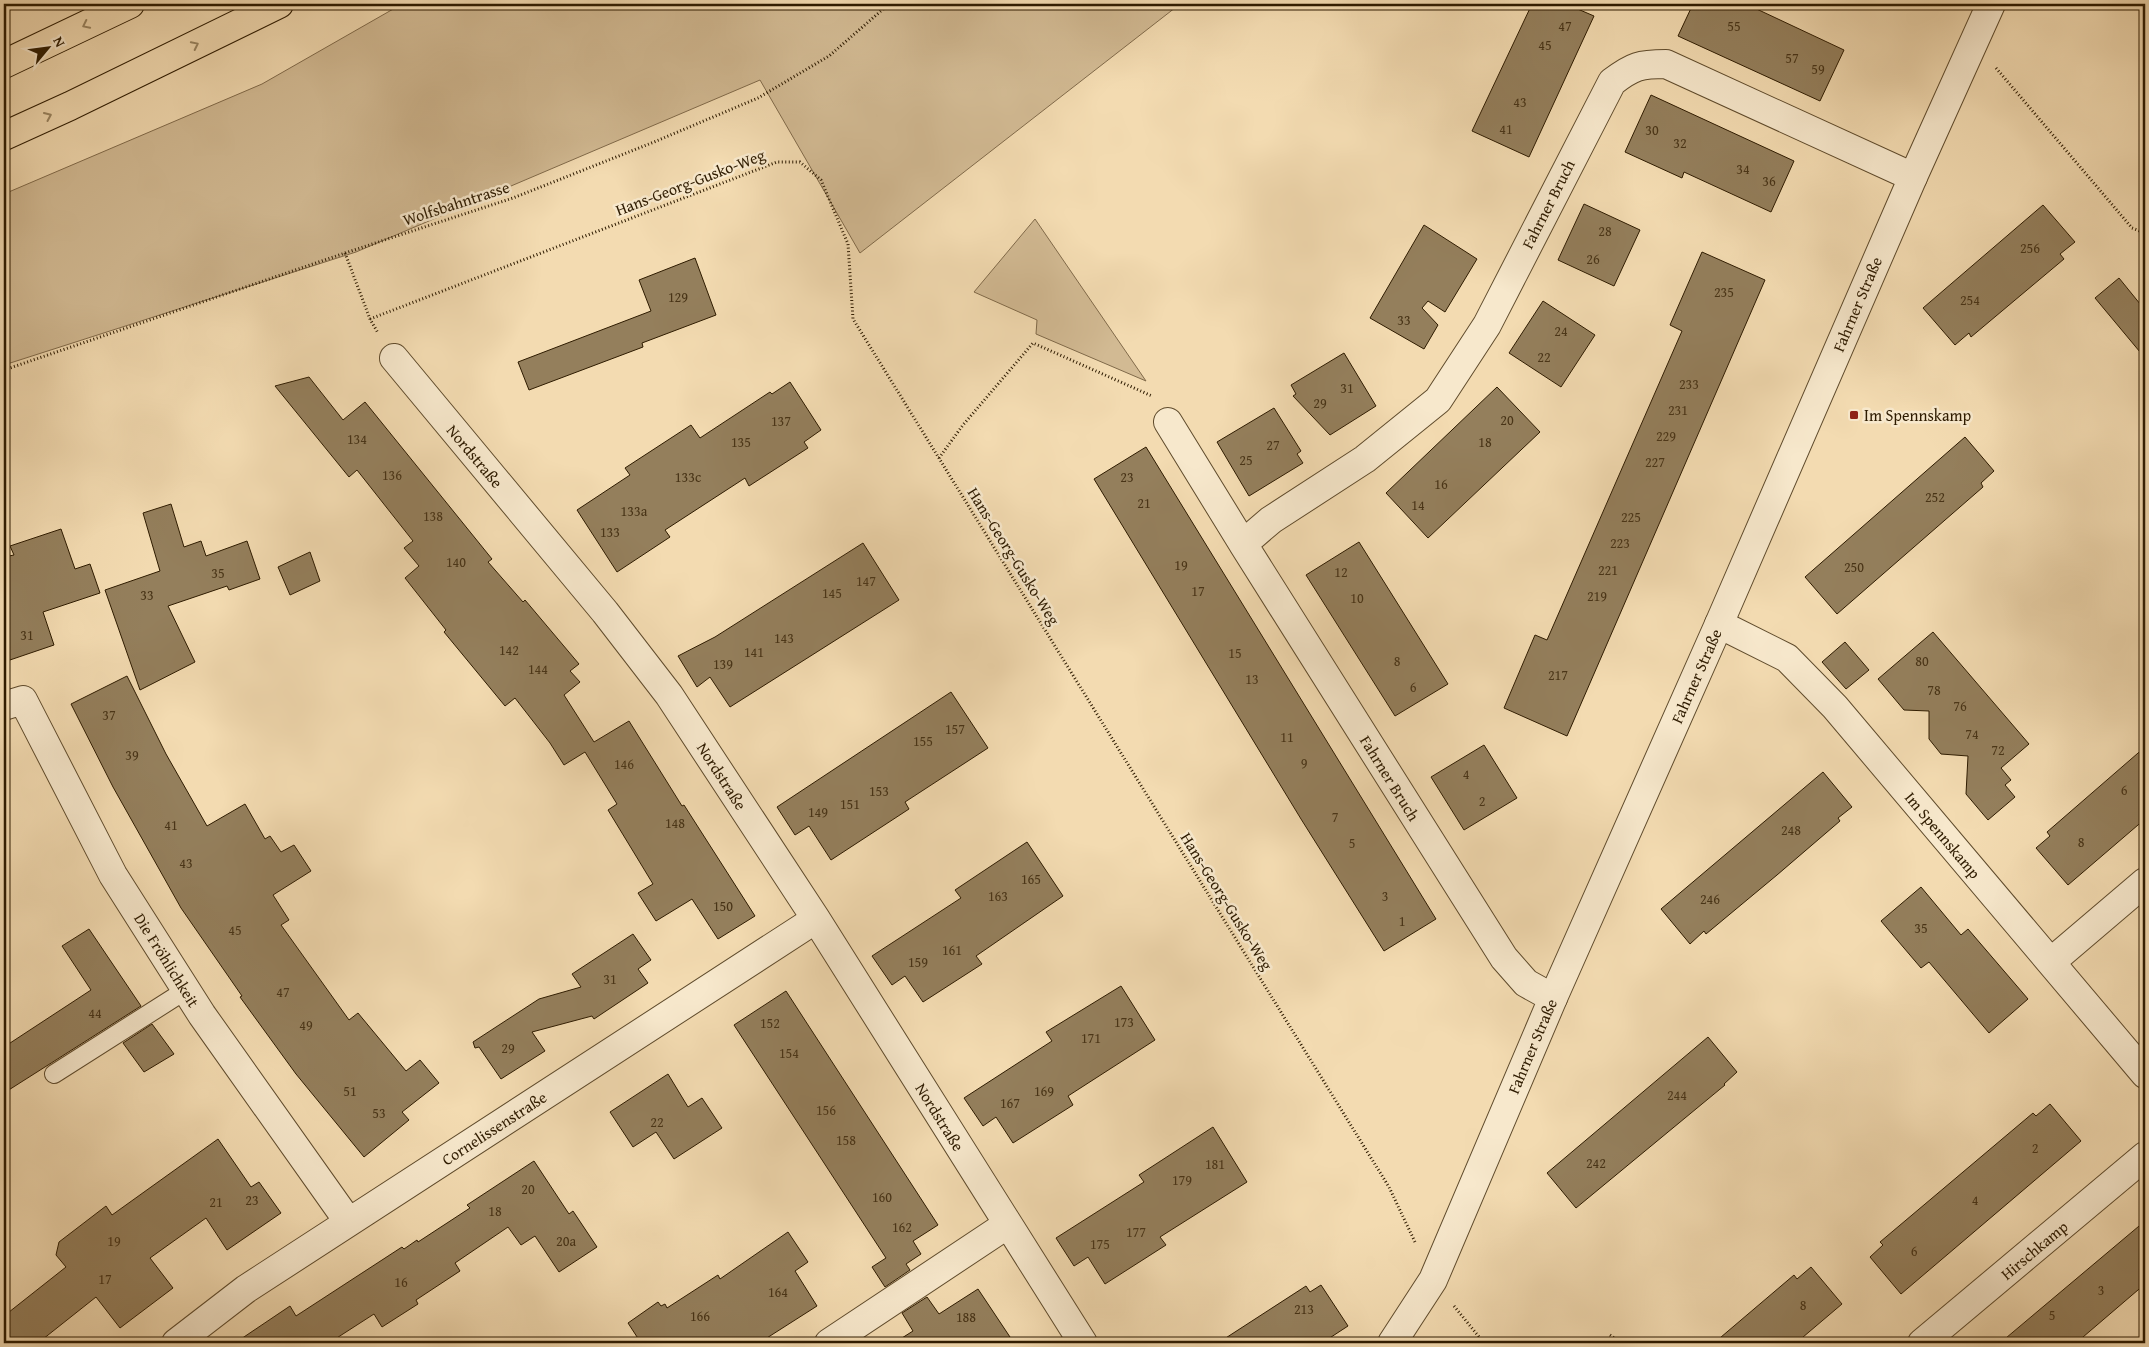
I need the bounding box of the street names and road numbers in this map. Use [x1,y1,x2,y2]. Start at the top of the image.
street label: Hans-Georg-Gusko-Weg [612,142,768,222]
street label: Fahrner Bruch [1515,155,1581,253]
street label: Wolfsbahntrasse [400,174,512,232]
street label: Fahrner Straße [1826,253,1888,355]
street label: Nordstraße [441,419,509,493]
street label: Hans-Georg-Gusko-Weg [962,482,1066,630]
street label: Fahrner Straße [1664,625,1728,727]
street label: Fahrner Bruch [1354,730,1426,826]
street label: Nordstraße [691,737,753,815]
street label: Im Spennskamp [1899,786,1987,884]
street label: Hans-Georg-Gusko-Weg [1175,827,1279,975]
street label: Die Fröhlichkeit [128,908,206,1012]
street label: Fahrner Straße [1501,995,1563,1097]
street label: Nordstraße [910,1078,970,1156]
street label: Cornelissenstraße [437,1085,551,1171]
street label: Hirschkamp [1995,1214,2073,1285]

